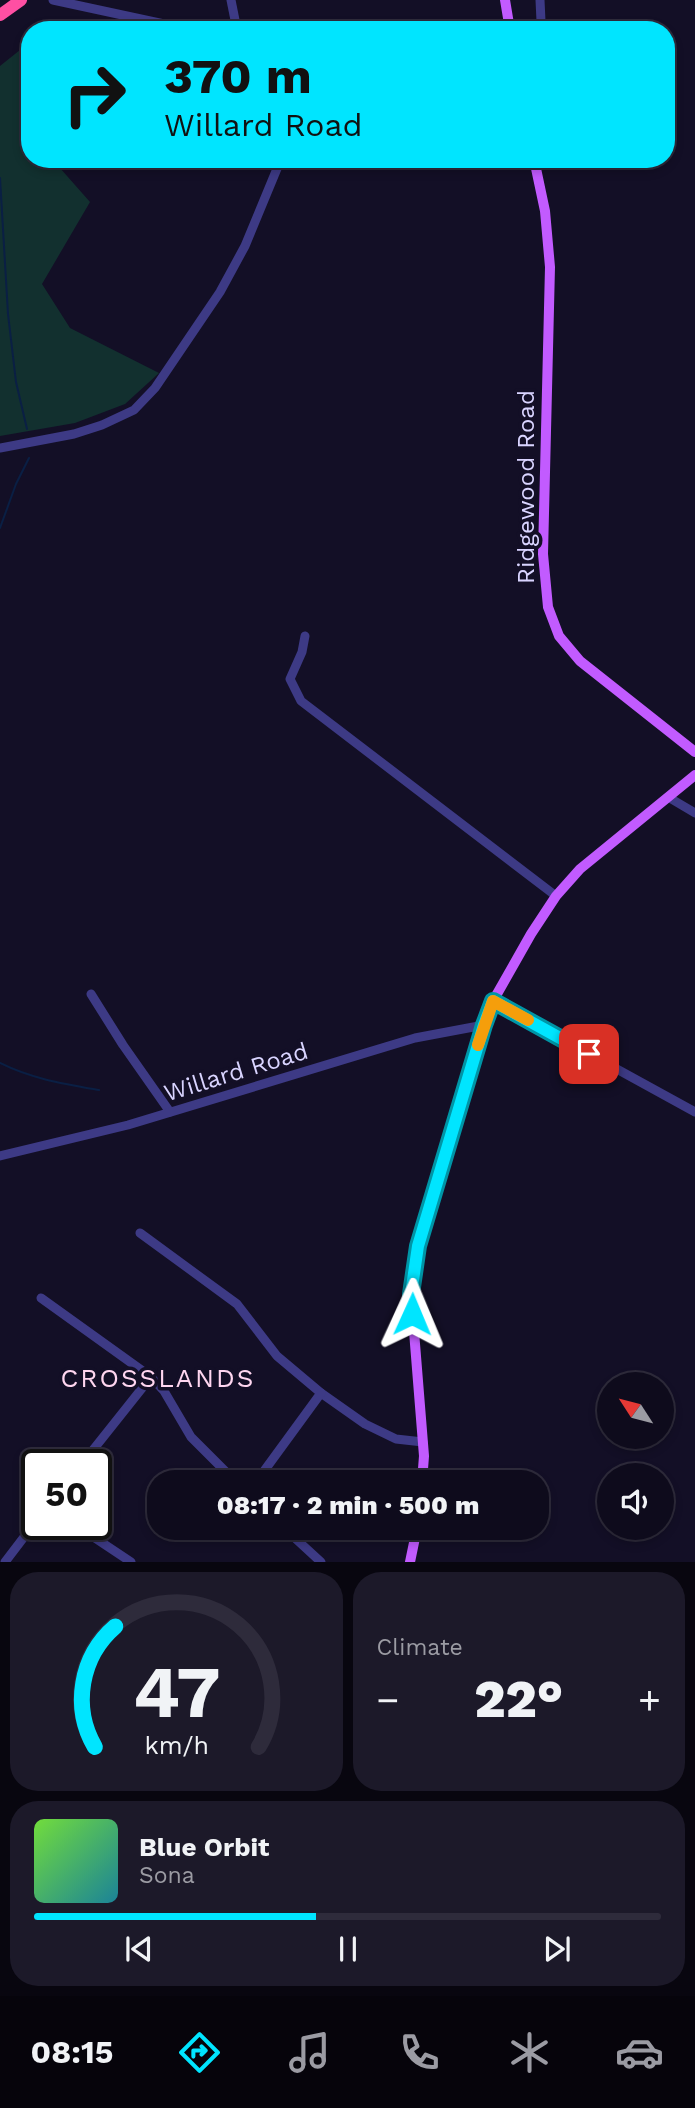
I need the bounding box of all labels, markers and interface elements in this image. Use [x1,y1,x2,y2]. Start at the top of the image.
text: 370 m [164,47,312,105]
icon: right [49,49,140,140]
text: Willard Road [164,106,363,144]
street label: Ridgewood Road [512,390,540,584]
pin [559,1024,619,1084]
icon: arrive [570,1035,608,1073]
street label: Willard Road [161,1037,311,1107]
position arrow [375,1277,449,1351]
district label: CROSSLANDS [61,1363,255,1393]
north arrow [597,1372,674,1449]
map controls [597,1372,674,1540]
speed limit sign: 50 [21,1449,112,1540]
button: sound [597,1463,674,1540]
text: 08:17 · 2 min · 500 m [217,1490,479,1520]
text: Climate [377,1634,463,1661]
text: 47 [132,1650,220,1736]
text: 22° [474,1669,563,1730]
text: − [377,1678,399,1722]
text: + [638,1678,661,1722]
text: km/h [144,1731,208,1760]
text: Blue Orbit [139,1832,269,1862]
text: Sona [139,1862,195,1889]
icon: previous [120,1930,158,1968]
icon: pause [329,1930,367,1968]
icon: next [538,1930,576,1968]
icon: directions [175,2028,224,2077]
icon: music [285,2028,334,2077]
icon: phone [395,2028,444,2077]
icon: climate [505,2028,554,2077]
icon: car [615,2028,664,2077]
text: 08:15 [31,2033,113,2071]

